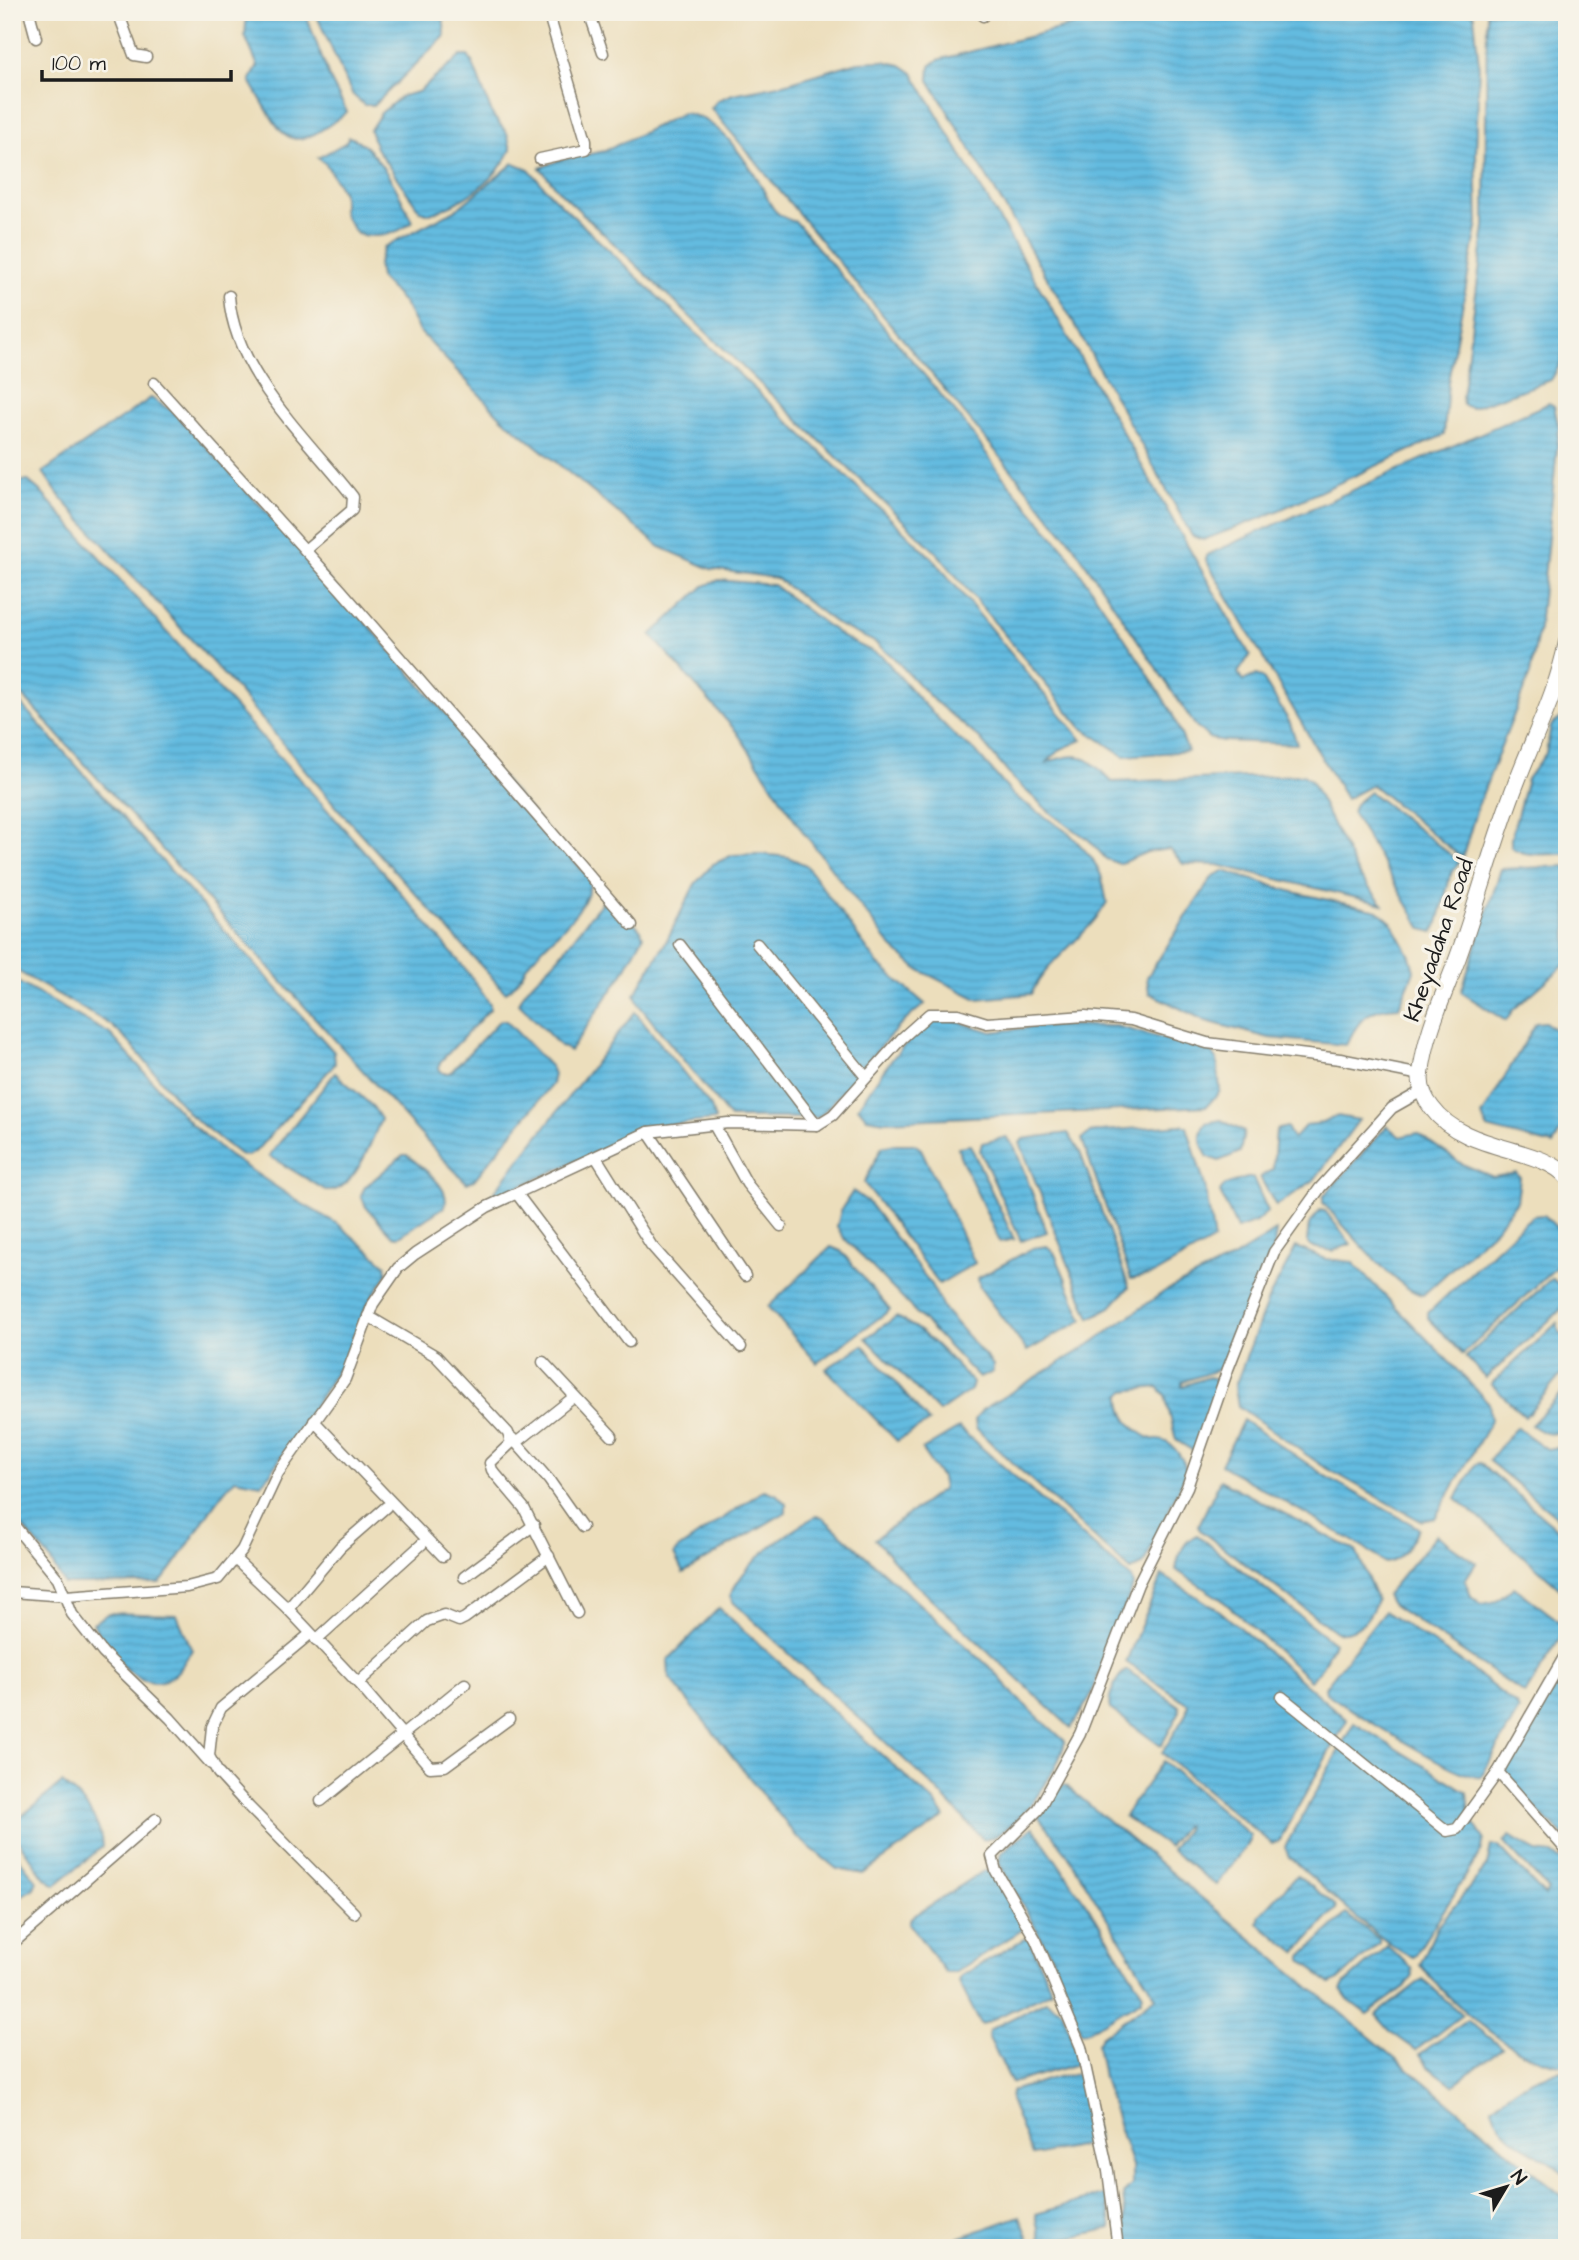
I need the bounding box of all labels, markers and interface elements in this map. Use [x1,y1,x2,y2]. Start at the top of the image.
scale bar [42,38,231,82]
text: 100 m [52,49,107,78]
street label: Kheyadaha Road [1396,854,1483,1026]
north arrow [1470,2152,1540,2222]
text: N [1504,2164,1533,2191]

